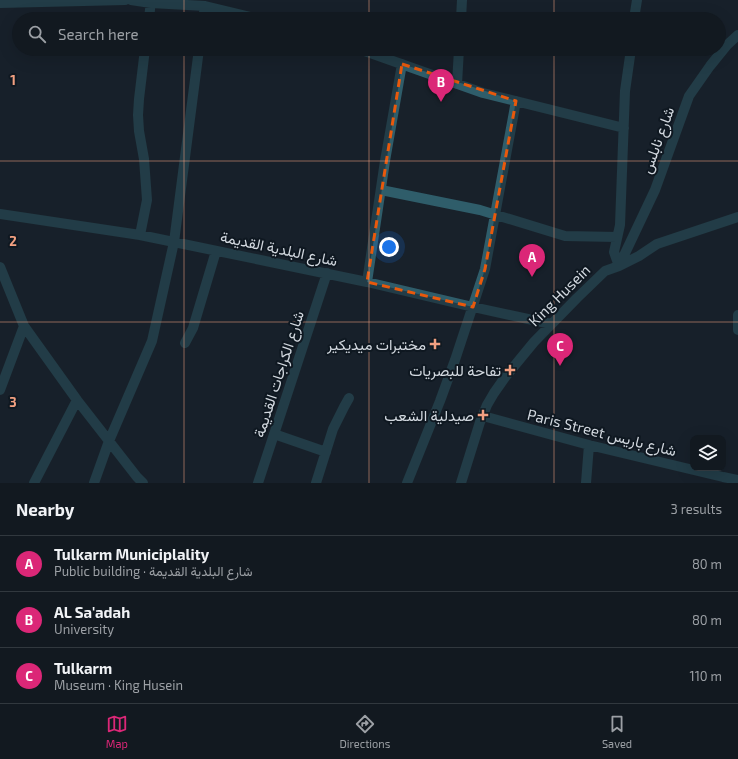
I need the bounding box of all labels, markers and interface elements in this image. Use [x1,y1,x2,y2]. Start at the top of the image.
search box [12,12,726,56]
icon: search [26,23,48,45]
text: Search here [58,25,139,43]
pin: B [428,69,454,102]
text: 1 [10,72,16,88]
street label: شارع نابلس [637,104,680,177]
street label: شارع البلدية القديمة [218,227,339,272]
text: 2 [9,233,17,249]
your location [379,237,399,257]
pin: A [519,244,545,277]
street label: King Husein [524,260,594,330]
street label: شارع الكراجات القديمة [249,308,310,440]
pin: C [547,333,573,366]
place label: مختبرات ميديكير [326,335,426,354]
marker: مختبرات ميديكير [429,338,441,350]
place label: تفاحة للبصريات [409,361,501,380]
marker: تفاحة للبصريات [504,364,516,376]
text: 3 [9,394,17,410]
street label: Paris Street شارع باريس [525,405,679,462]
place label: صيدلية الشعب [384,406,474,425]
marker: صيدلية الشعب [477,409,489,421]
map controls [690,435,726,471]
button: layers [690,435,726,471]
text: Nearby [16,499,74,519]
text: 3 results [671,501,722,517]
text: Tulkarm Municiplality [54,545,209,563]
text: A [25,556,33,572]
text: 80 m [692,556,722,572]
text: Public building · شارع البلدية القديمة [54,563,253,579]
text: AL Sa'adah [54,603,130,621]
text: B [25,612,33,628]
text: 80 m [692,612,722,628]
text: University [54,621,114,637]
text: Tulkarm [54,659,112,677]
text: C [25,668,33,684]
text: 110 m [690,668,722,684]
text: Museum · King Husein [54,677,183,693]
tab: Map [106,713,128,750]
tab: Directions [340,713,390,750]
tab: Saved [602,713,632,750]

